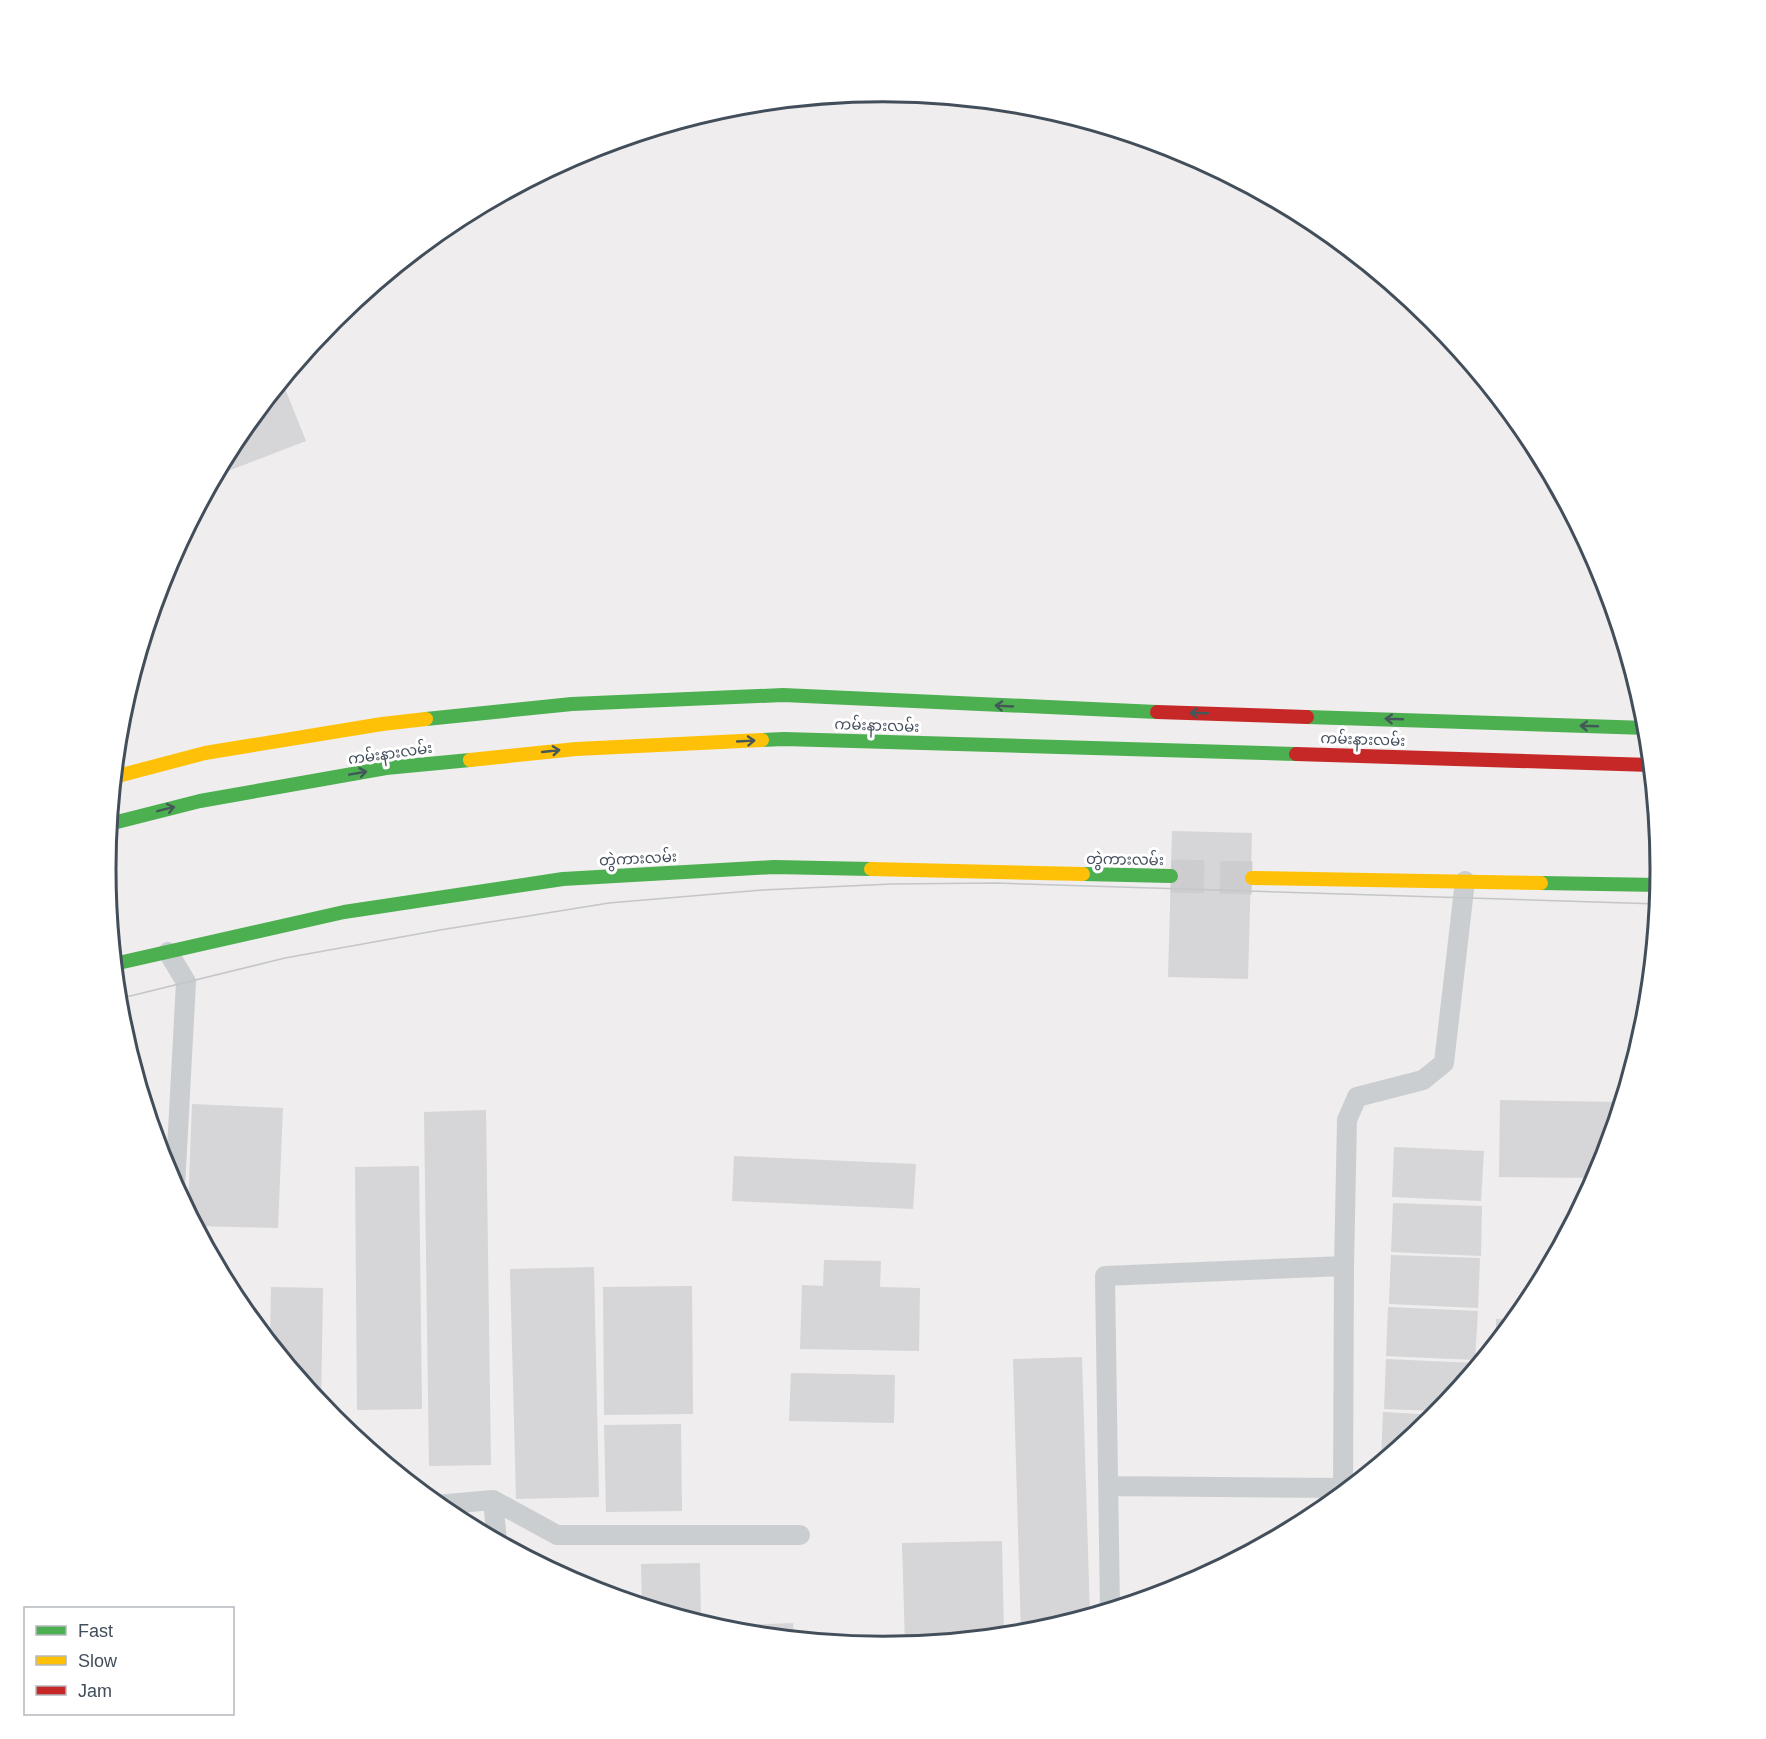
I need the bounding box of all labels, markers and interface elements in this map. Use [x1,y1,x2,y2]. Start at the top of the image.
one-way arrow [994,700,1014,711]
one-way arrow [1189,707,1209,719]
street label: ကမ်းနားလမ်း [834,714,920,739]
one-way arrow [1384,714,1404,725]
one-way arrow [1579,720,1599,731]
street label: ကမ်းနားလမ်း [1320,728,1406,753]
one-way arrow [736,735,756,746]
street label: ကမ်းနားလမ်း [347,738,434,771]
one-way arrow [541,745,561,756]
one-way arrow [347,767,367,778]
one-way arrow [156,803,175,815]
street label: တွဲကားလမ်း [599,846,678,872]
street label: တွဲကားလမ်း [1086,849,1164,871]
legend [24,1607,234,1715]
text: Fast [78,1621,113,1641]
text: Slow [78,1651,118,1671]
text: Jam [78,1681,112,1701]

